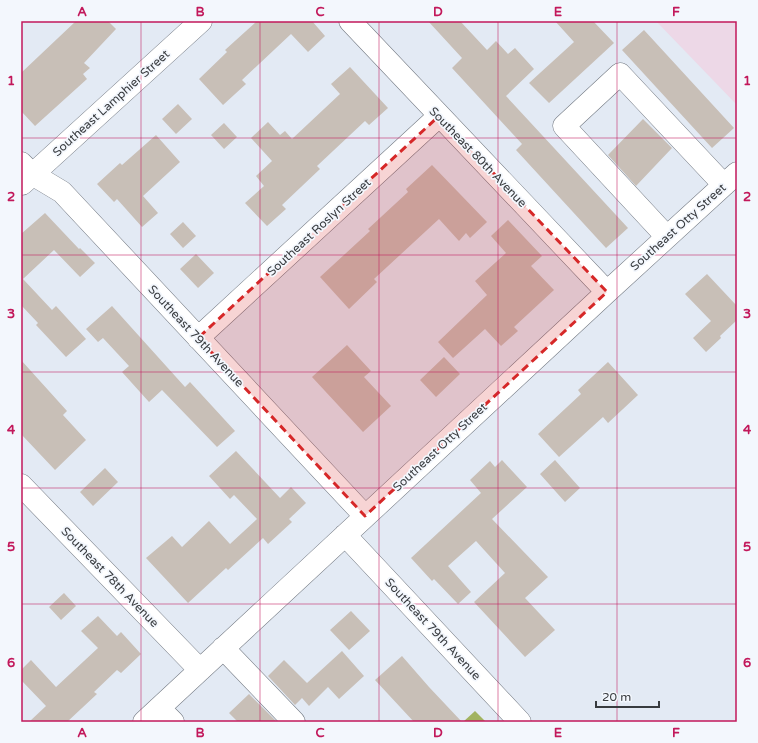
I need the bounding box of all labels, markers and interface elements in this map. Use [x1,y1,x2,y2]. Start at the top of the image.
text: A [77,4,87,20]
text: B [195,4,205,20]
text: C [315,4,325,20]
text: D [433,4,443,20]
text: E [554,4,562,20]
text: F [672,4,680,20]
street label: Southeast Lamphier Street [50,47,173,159]
text: 1 [7,73,15,89]
text: 1 [743,73,751,89]
street label: Southeast 80th Avenue [426,104,530,210]
street label: Southeast Roslyn Street [264,175,374,279]
street label: Southeast Otty Street [627,180,729,274]
text: 2 [7,189,15,205]
text: 2 [743,189,751,205]
street label: Southeast 79th Avenue [145,282,247,390]
text: 3 [7,306,15,322]
text: 3 [743,306,751,322]
street label: Southeast Otty Street [390,399,490,494]
text: 4 [7,422,16,438]
text: 4 [743,422,752,438]
street label: Southeast 78th Avenue [58,524,162,630]
text: 5 [7,539,15,555]
text: 5 [743,539,751,555]
street label: Southeast 79th Avenue [382,575,484,683]
text: 6 [7,655,15,671]
text: 6 [743,655,751,671]
scale bar [596,683,659,709]
text: 20 m [602,690,631,704]
text: A [77,725,87,741]
text: B [195,725,205,741]
text: C [315,725,325,741]
text: D [433,725,443,741]
text: E [554,725,562,741]
text: F [672,725,680,741]

